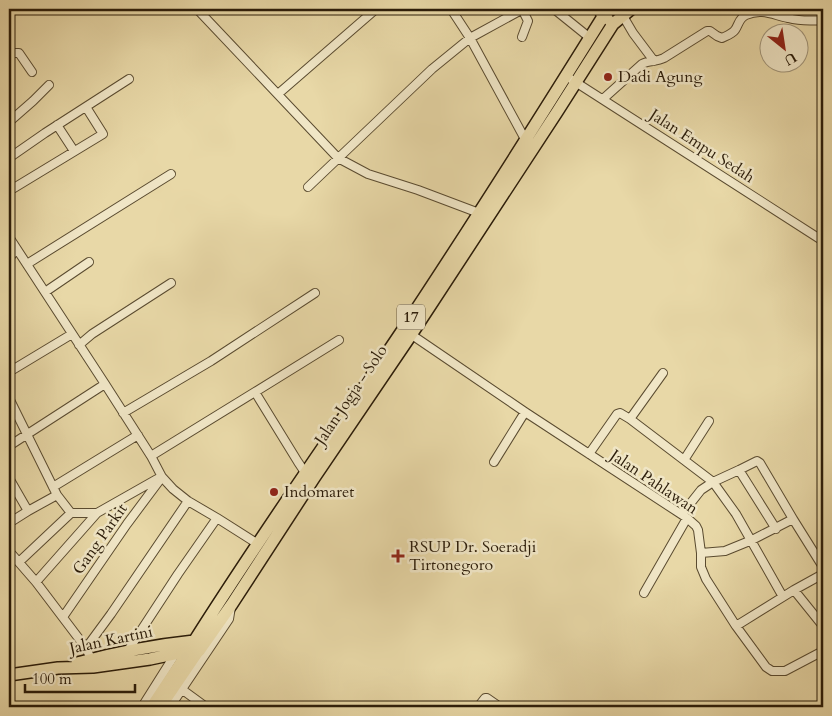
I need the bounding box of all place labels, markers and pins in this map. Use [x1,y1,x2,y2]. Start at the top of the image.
place label: Dadi Agung [618,66,702,88]
marker: Dadi Agung [602,71,614,83]
place label: Indomaret [284,481,354,503]
marker: Indomaret [268,486,280,498]
place label: RSUP Dr. Soeradji Tirtonegoro [409,536,537,576]
marker: RSUP Dr. Soeradji Tirtonegoro [391,549,405,563]

